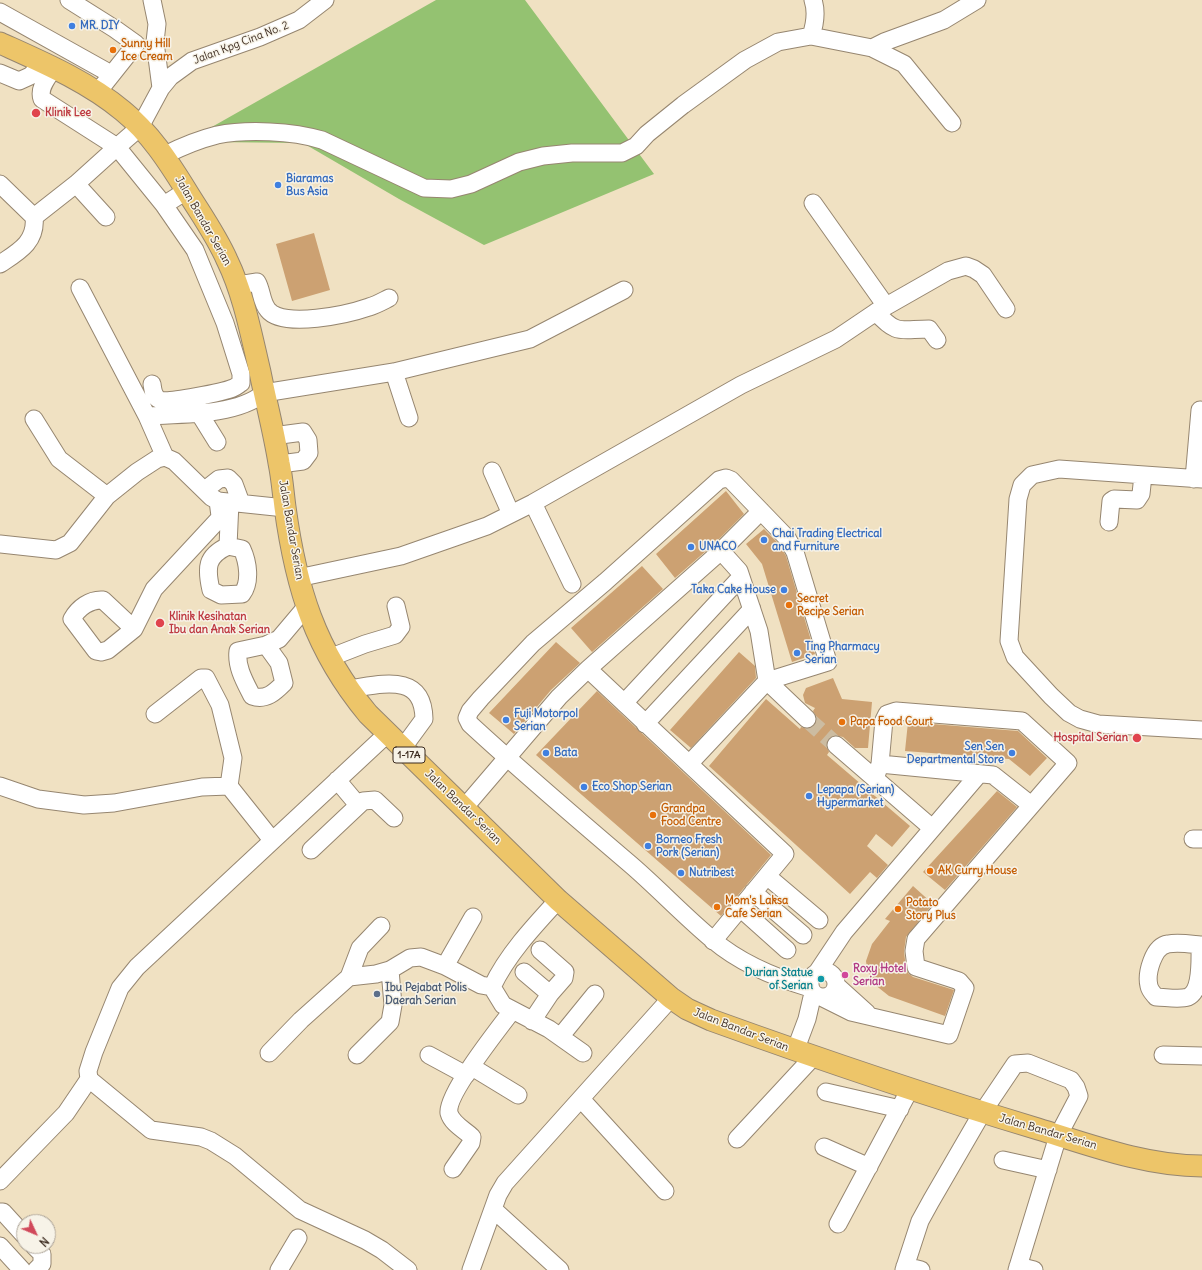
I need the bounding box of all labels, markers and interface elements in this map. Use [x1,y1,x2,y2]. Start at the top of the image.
place label: MR. DIY [80,19,119,33]
street label: Jalan Kpg Cina No. 2 [191,19,291,67]
marker: MR. DIY [67,21,77,31]
place label: Sunny Hill Ice Cream [121,37,173,63]
marker: Sunny Hill Ice Cream [108,45,118,55]
place label: Klinik Lee [45,106,91,120]
marker: Klinik Lee [30,107,42,119]
place label: Biaramas Bus Asia [286,172,334,198]
street label: Jalan Bandar Serian [172,174,234,268]
marker: Biaramas Bus Asia [273,180,283,190]
street label: Jalan Bandar Serian [276,479,306,581]
place label: Chai Trading Electrical and Furniture [772,527,882,553]
marker: Chai Trading Electrical and Furniture [759,535,769,545]
place label: UNACO [699,540,737,554]
marker: UNACO [686,542,696,552]
place label: Taka Cake House [691,583,776,597]
marker: Taka Cake House [779,585,789,595]
place label: Secret Recipe Serian [797,592,864,618]
marker: Secret Recipe Serian [784,600,794,610]
place label: Klinik Kesihatan Ibu dan Anak Serian [169,610,270,636]
marker: Klinik Kesihatan Ibu dan Anak Serian [154,617,166,629]
place label: Ting Pharmacy Serian [805,640,880,666]
marker: Ting Pharmacy Serian [792,648,802,658]
place label: Fuji Motorpol Serian [514,707,578,733]
marker: Fuji Motorpol Serian [501,715,511,725]
place label: Papa Food Court [850,715,933,729]
marker: Papa Food Court [837,717,847,727]
place label: Hospital Serian [1053,731,1128,745]
marker: Hospital Serian [1131,732,1143,744]
place label: Sen Sen Departmental Store [907,740,1004,766]
place label: Bata [554,746,577,760]
road number: 1-17A [393,747,425,763]
marker: Bata [541,748,551,758]
marker: Sen Sen Departmental Store [1007,748,1017,758]
street label: Jalan Bandar Serian [422,767,504,847]
place label: Eco Shop Serian [592,780,672,794]
marker: Eco Shop Serian [579,782,589,792]
place label: Lepapa (Serian) Hypermarket [817,783,894,809]
marker: Lepapa (Serian) Hypermarket [804,791,814,801]
place label: Grandpa Food Centre [661,802,721,828]
marker: Grandpa Food Centre [648,810,658,820]
place label: Borneo Fresh Pork (Serian) [656,833,722,859]
marker: Borneo Fresh Pork (Serian) [643,841,653,851]
place label: AK Curry House [938,864,1017,878]
place label: Nutribest [689,866,734,880]
marker: AK Curry House [925,866,935,876]
marker: Nutribest [676,868,686,878]
place label: Mom's Laksa Cafe Serian [725,894,788,920]
place label: Potato Story Plus [906,896,956,922]
marker: Mom's Laksa Cafe Serian [712,902,722,912]
marker: Potato Story Plus [893,904,903,914]
place label: Roxy Hotel Serian [853,962,906,988]
place label: Durian Statue of Serian [745,966,813,992]
marker: Roxy Hotel Serian [840,970,850,980]
marker: Durian Statue of Serian [816,974,826,984]
place label: Ibu Pejabat Polis Daerah Serian [385,981,467,1007]
marker: Ibu Pejabat Polis Daerah Serian [372,989,382,999]
street label: Jalan Bandar Serian [692,1006,790,1054]
street label: Jalan Bandar Serian [998,1112,1098,1152]
north arrow [16,1214,56,1254]
text: N [36,1234,52,1249]

